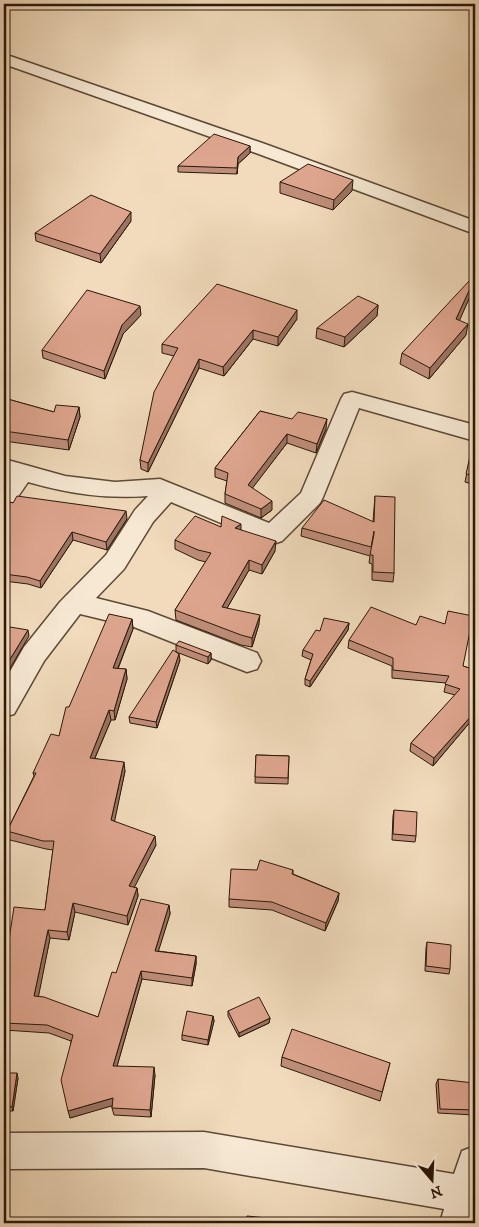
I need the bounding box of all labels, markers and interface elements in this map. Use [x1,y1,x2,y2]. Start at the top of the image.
north arrow [406,1154,456,1204]
text: N [427,1181,444,1202]

